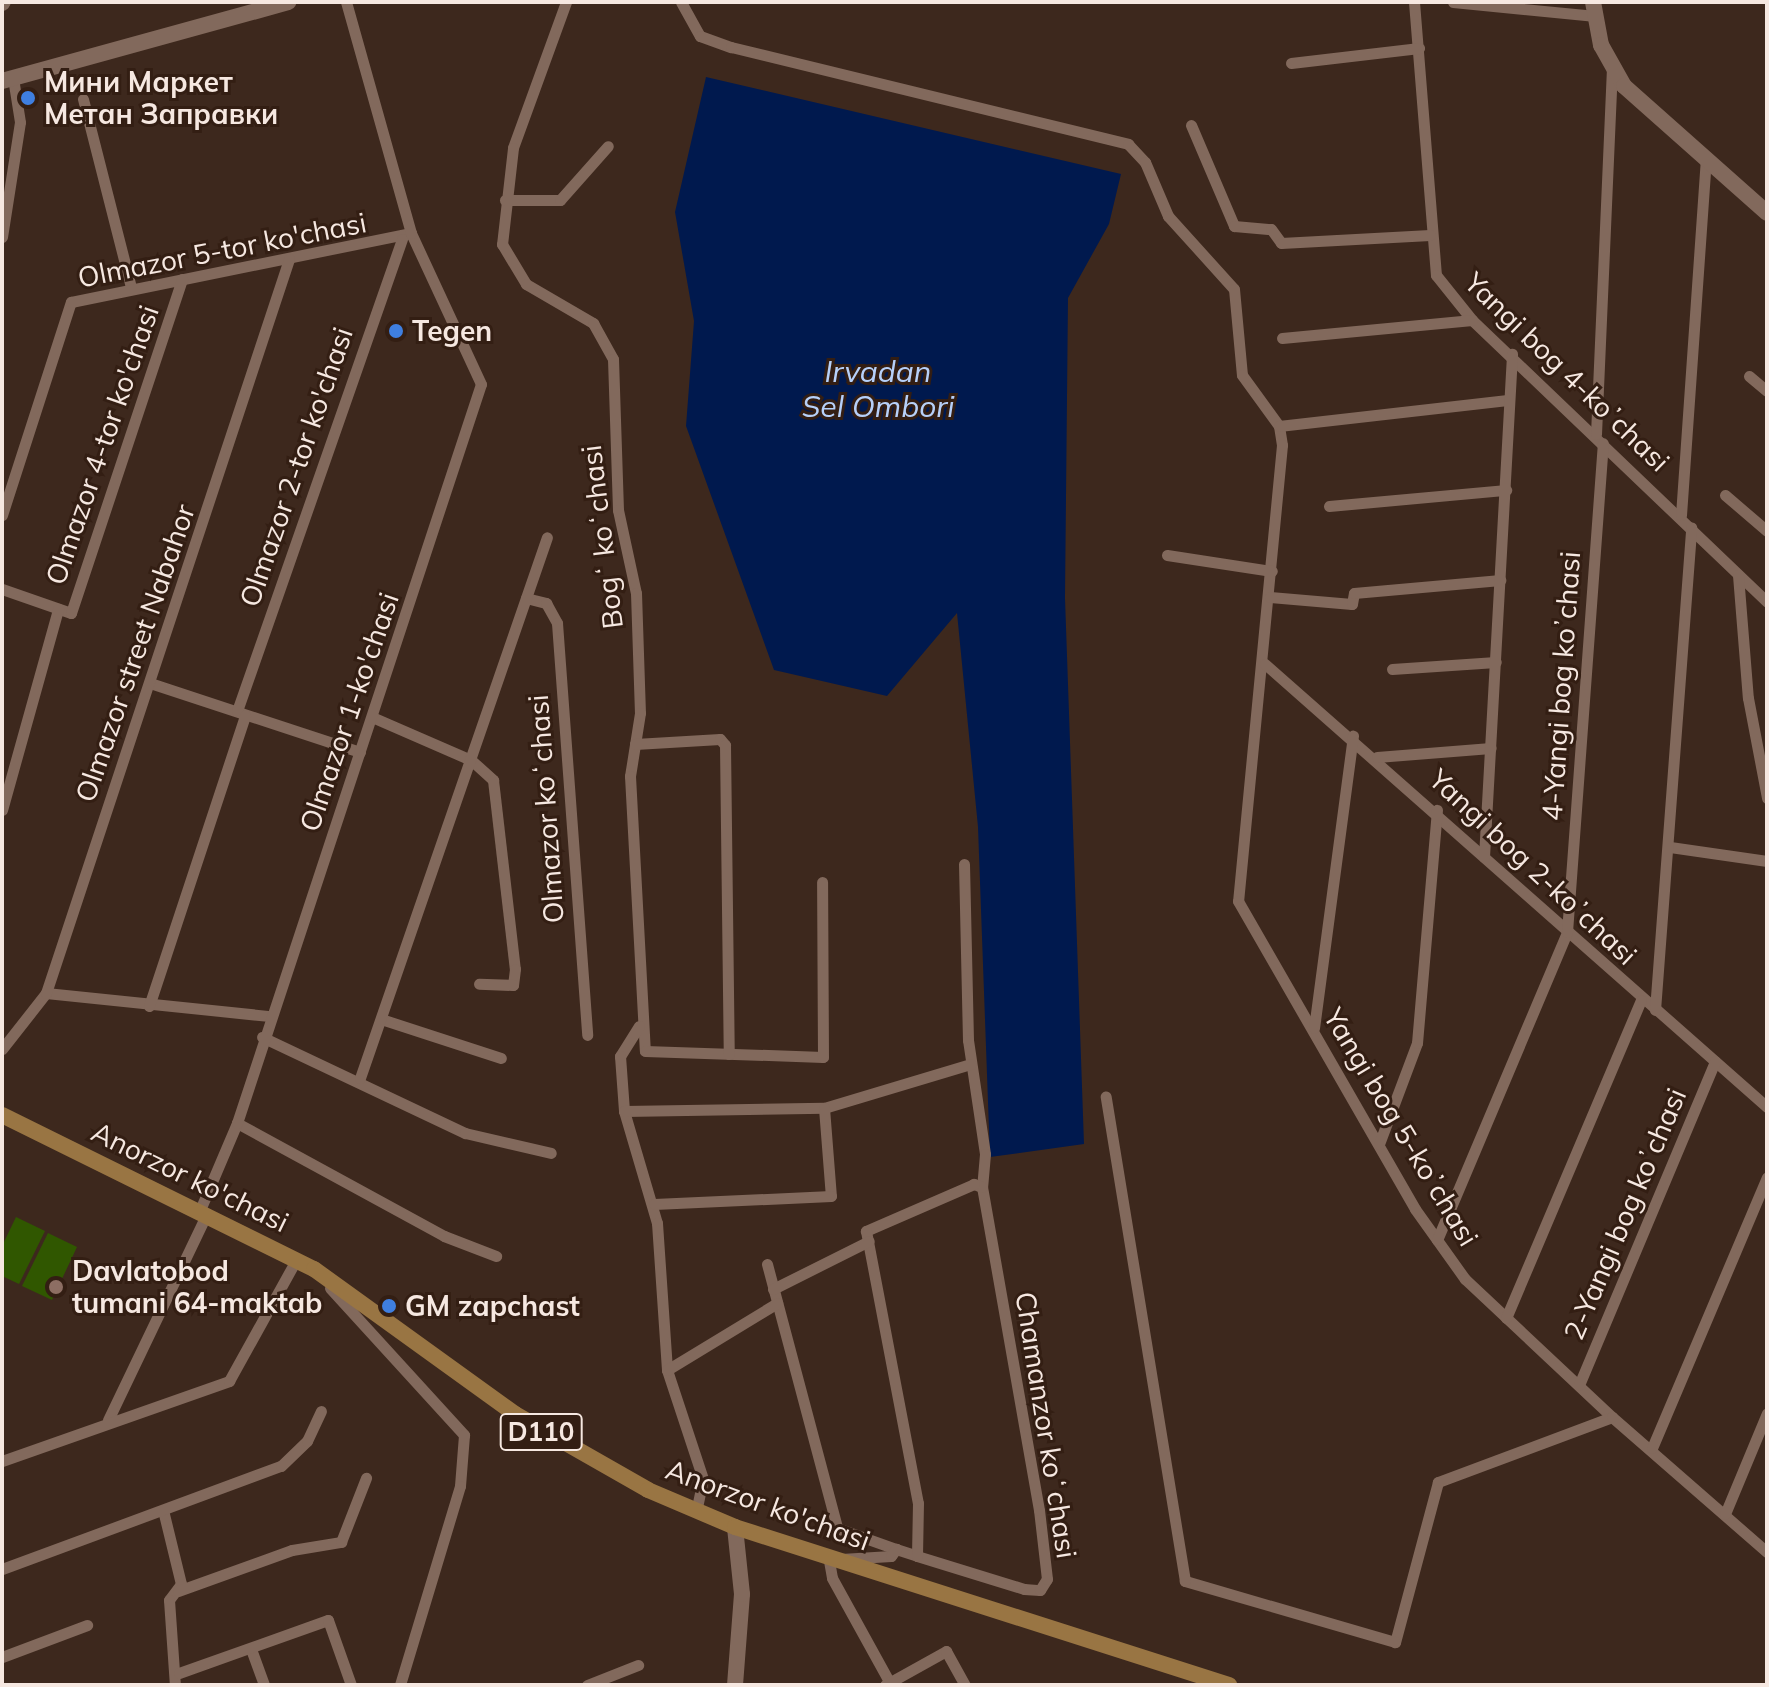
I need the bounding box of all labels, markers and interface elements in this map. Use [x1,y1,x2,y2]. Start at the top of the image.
place label: Мини Маркет Метан Заправки [44,65,278,131]
marker: Мини Маркет Метан Заправки [19,89,37,107]
street label: Olmazor 5-tor ko'chasi [75,206,369,294]
street label: Yangi bog 4-koʼchasi [1458,266,1676,478]
street label: Olmazor 4-tor ko'chasi [38,301,166,589]
place label: Tegen [412,314,492,348]
marker: Tegen [387,322,405,340]
street label: Olmazor 2-tor ko'chasi [232,323,360,611]
water label: Irvadan Sel Ombori [802,353,954,424]
street label: Bogʻ koʻchasi [574,443,630,631]
street label: Olmazor street Nabahor [68,500,202,806]
street label: 4-Yangi bog koʼchasi [1535,550,1587,822]
street label: Olmazor 1-ko'chasi [292,588,406,836]
street label: Olmazor koʻchasi [521,694,571,924]
street label: Yangi bog 2-koʼchasi [1422,762,1644,972]
street label: Yangi bog 5-koʼchasi [1317,1002,1485,1252]
street label: 2-Yangi bog koʼchasi [1557,1083,1693,1345]
street label: Anorzor ko'chasi [86,1115,294,1239]
place label: Davlatobod tumani 64-maktab [72,1254,322,1320]
marker: Davlatobod tumani 64-maktab [47,1278,65,1296]
place label: GM zapchast [405,1289,580,1323]
street label: Chamanzor koʻchasi [1008,1289,1084,1561]
marker: GM zapchast [380,1297,398,1315]
road number: D110 [499,1410,583,1454]
street label: Anorzor ko'chasi [661,1452,875,1558]

